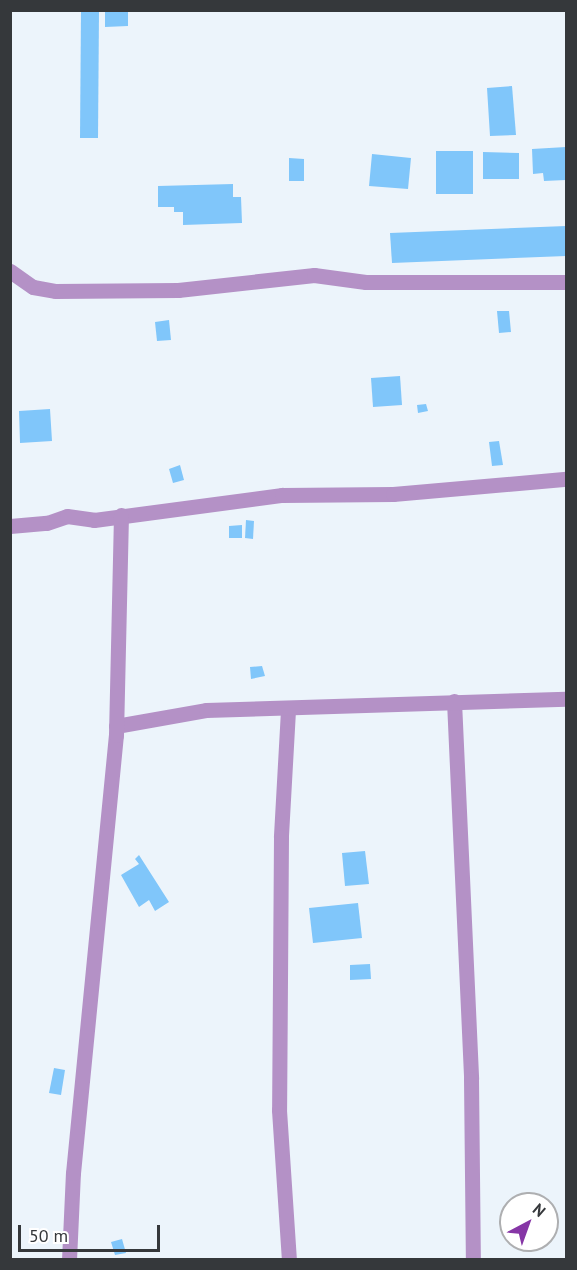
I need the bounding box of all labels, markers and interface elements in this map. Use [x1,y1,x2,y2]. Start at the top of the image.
north arrow [499,1192,559,1252]
text: N [529,1199,550,1221]
scale bar [21,1213,164,1251]
text: 50 m [29,1224,68,1247]

